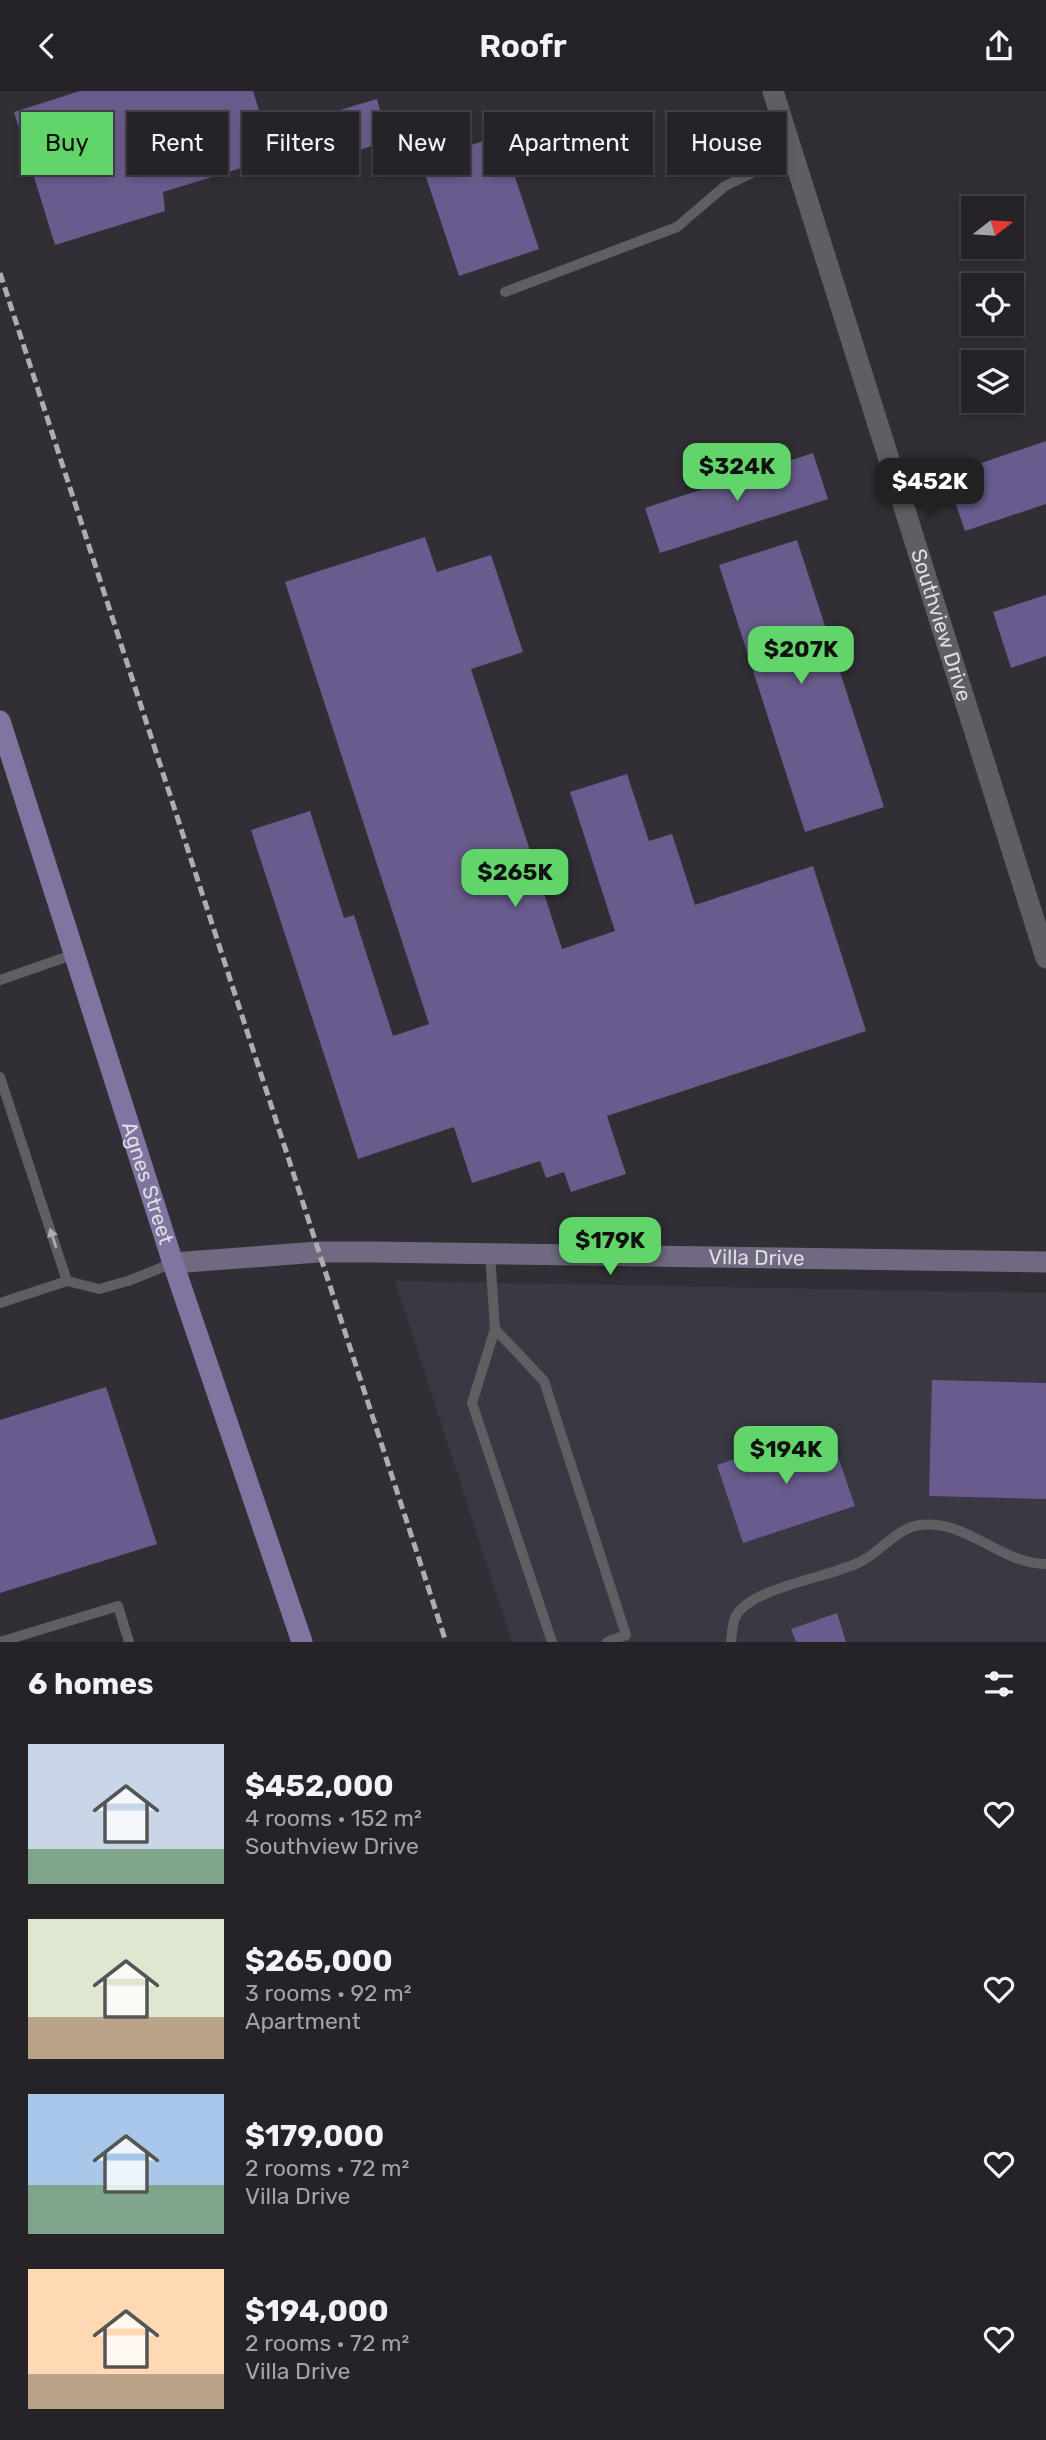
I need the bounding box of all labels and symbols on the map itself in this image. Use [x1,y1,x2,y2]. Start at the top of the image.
north arrow [961,196,1024,259]
pin: $324K [688,443,786,503]
pin: $452K [881,459,979,518]
street label: Southview Drive [906,546,977,704]
pin: $207K [752,627,850,686]
pin: $265K [466,849,564,909]
street label: Agnes Street [117,1118,179,1247]
pin: $179K [561,1217,659,1277]
one-way arrow [47,1227,58,1248]
street label: Villa Drive [708,1244,805,1270]
pin: $194K [737,1427,835,1486]

